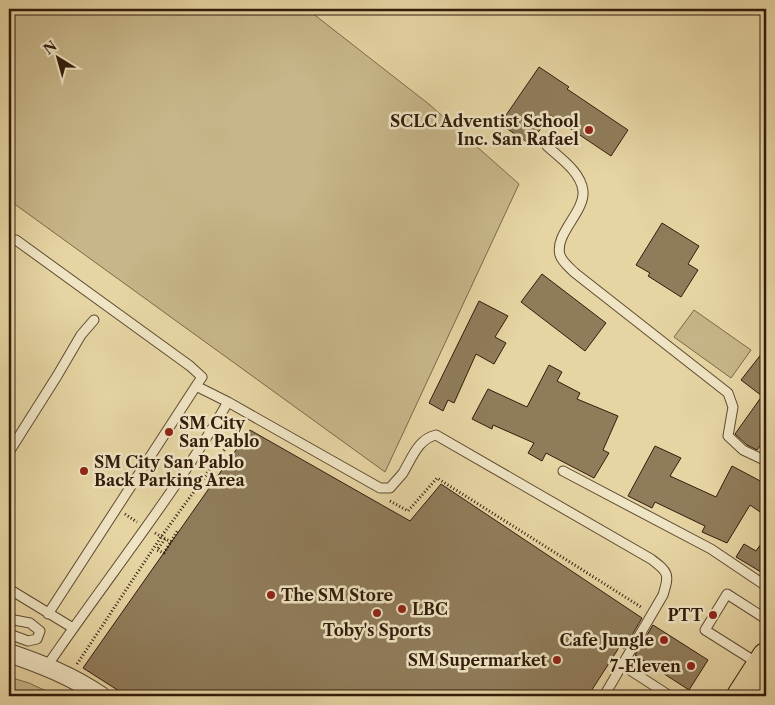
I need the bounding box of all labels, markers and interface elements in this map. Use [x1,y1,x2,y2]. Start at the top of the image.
north arrow [32,32,82,82]
text: N [40,37,60,58]
place label: SCLC Adventist School Inc. San Rafael [390,111,579,149]
marker: SCLC Adventist School Inc. San Rafael [583,124,595,136]
place label: SM City San Pablo [179,413,260,451]
marker: SM City San Pablo [163,426,175,438]
place label: SM City San Pablo Back Parking Area [94,452,245,490]
marker: SM City San Pablo Back Parking Area [78,465,90,477]
place label: The SM Store [281,585,394,605]
marker: The SM Store [265,589,277,601]
place label: LBC [412,599,448,619]
marker: LBC [396,603,408,615]
place label: PTT [667,605,704,625]
marker: Toby's Sports [371,607,383,619]
marker: PTT [707,609,719,621]
place label: Toby's Sports [323,620,431,640]
place label: Cafe Jungle [560,630,654,650]
marker: Cafe Jungle [658,634,670,646]
place label: SM Supermarket [408,650,548,670]
marker: SM Supermarket [551,654,563,666]
place label: 7-Eleven [610,656,681,676]
marker: 7-Eleven [685,660,697,672]

